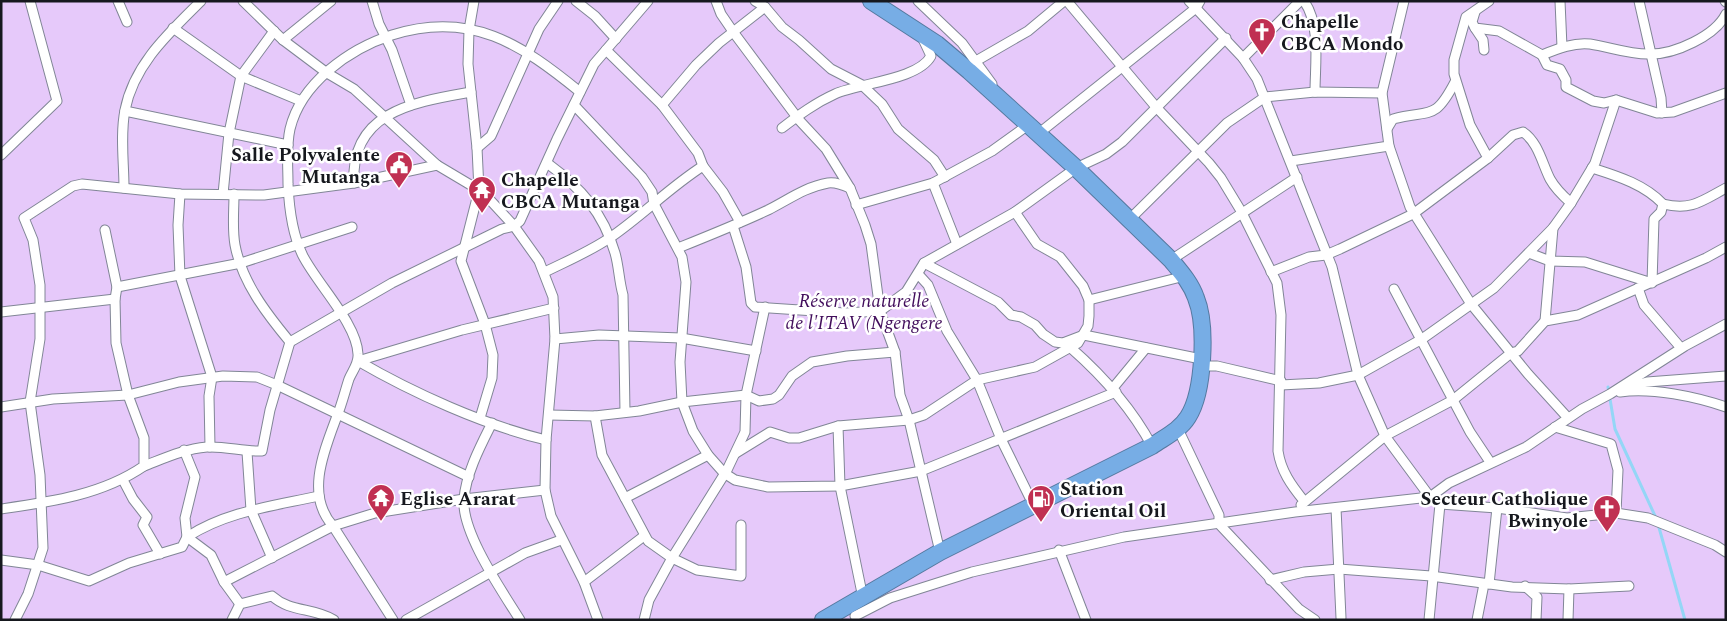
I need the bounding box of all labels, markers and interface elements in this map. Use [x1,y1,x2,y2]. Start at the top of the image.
place label: Chapelle CBCA Mondo [1281,8,1403,59]
church icon: Chapelle CBCA Mondo [1247,17,1277,56]
place label: Salle Polyvalente Mutanga [231,141,380,192]
public building icon: Salle Polyvalente Mutanga [384,150,414,189]
place label: Chapelle CBCA Mutanga [501,166,640,217]
temple icon: Chapelle CBCA Mutanga [467,175,497,214]
park label: Réserve naturelle de l'ITAV (Ngengere [785,287,943,338]
place label: Station Oriental Oil [1060,475,1166,526]
temple icon: Eglise Ararat [366,483,396,522]
fuel station icon: Station Oriental Oil [1026,484,1056,523]
place label: Eglise Ararat [400,485,516,514]
place label: Secteur Catholique Bwinyole [1420,485,1588,536]
church icon: Secteur Catholique Bwinyole [1592,494,1622,533]

